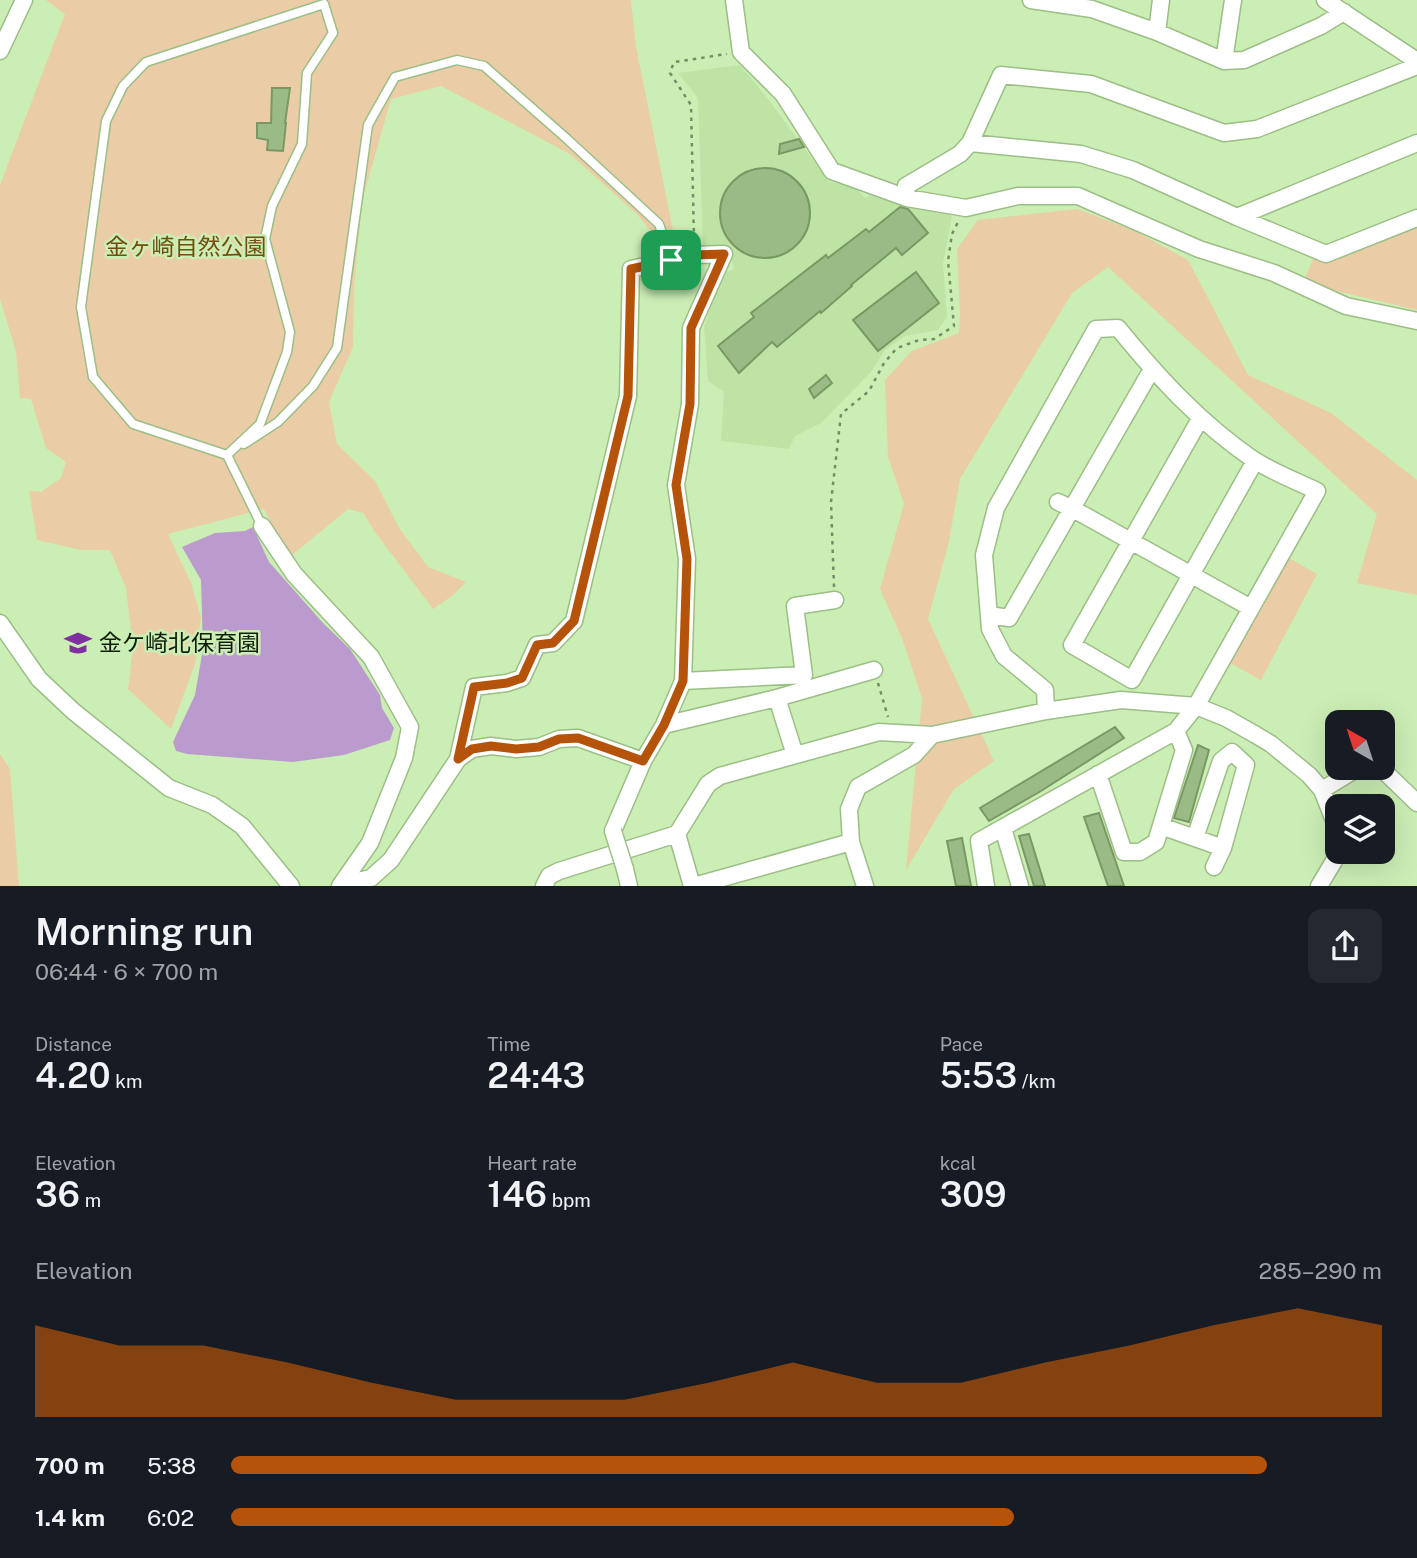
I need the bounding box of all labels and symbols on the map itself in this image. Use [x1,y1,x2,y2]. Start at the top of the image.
pin [641,230,701,290]
park label: 金ヶ崎自然公園 [106,233,267,260]
school or university icon: 金ケ崎北保育園 [63,628,93,658]
place label: 金ケ崎北保育園 [99,629,260,656]
north arrow [1325,710,1395,780]

